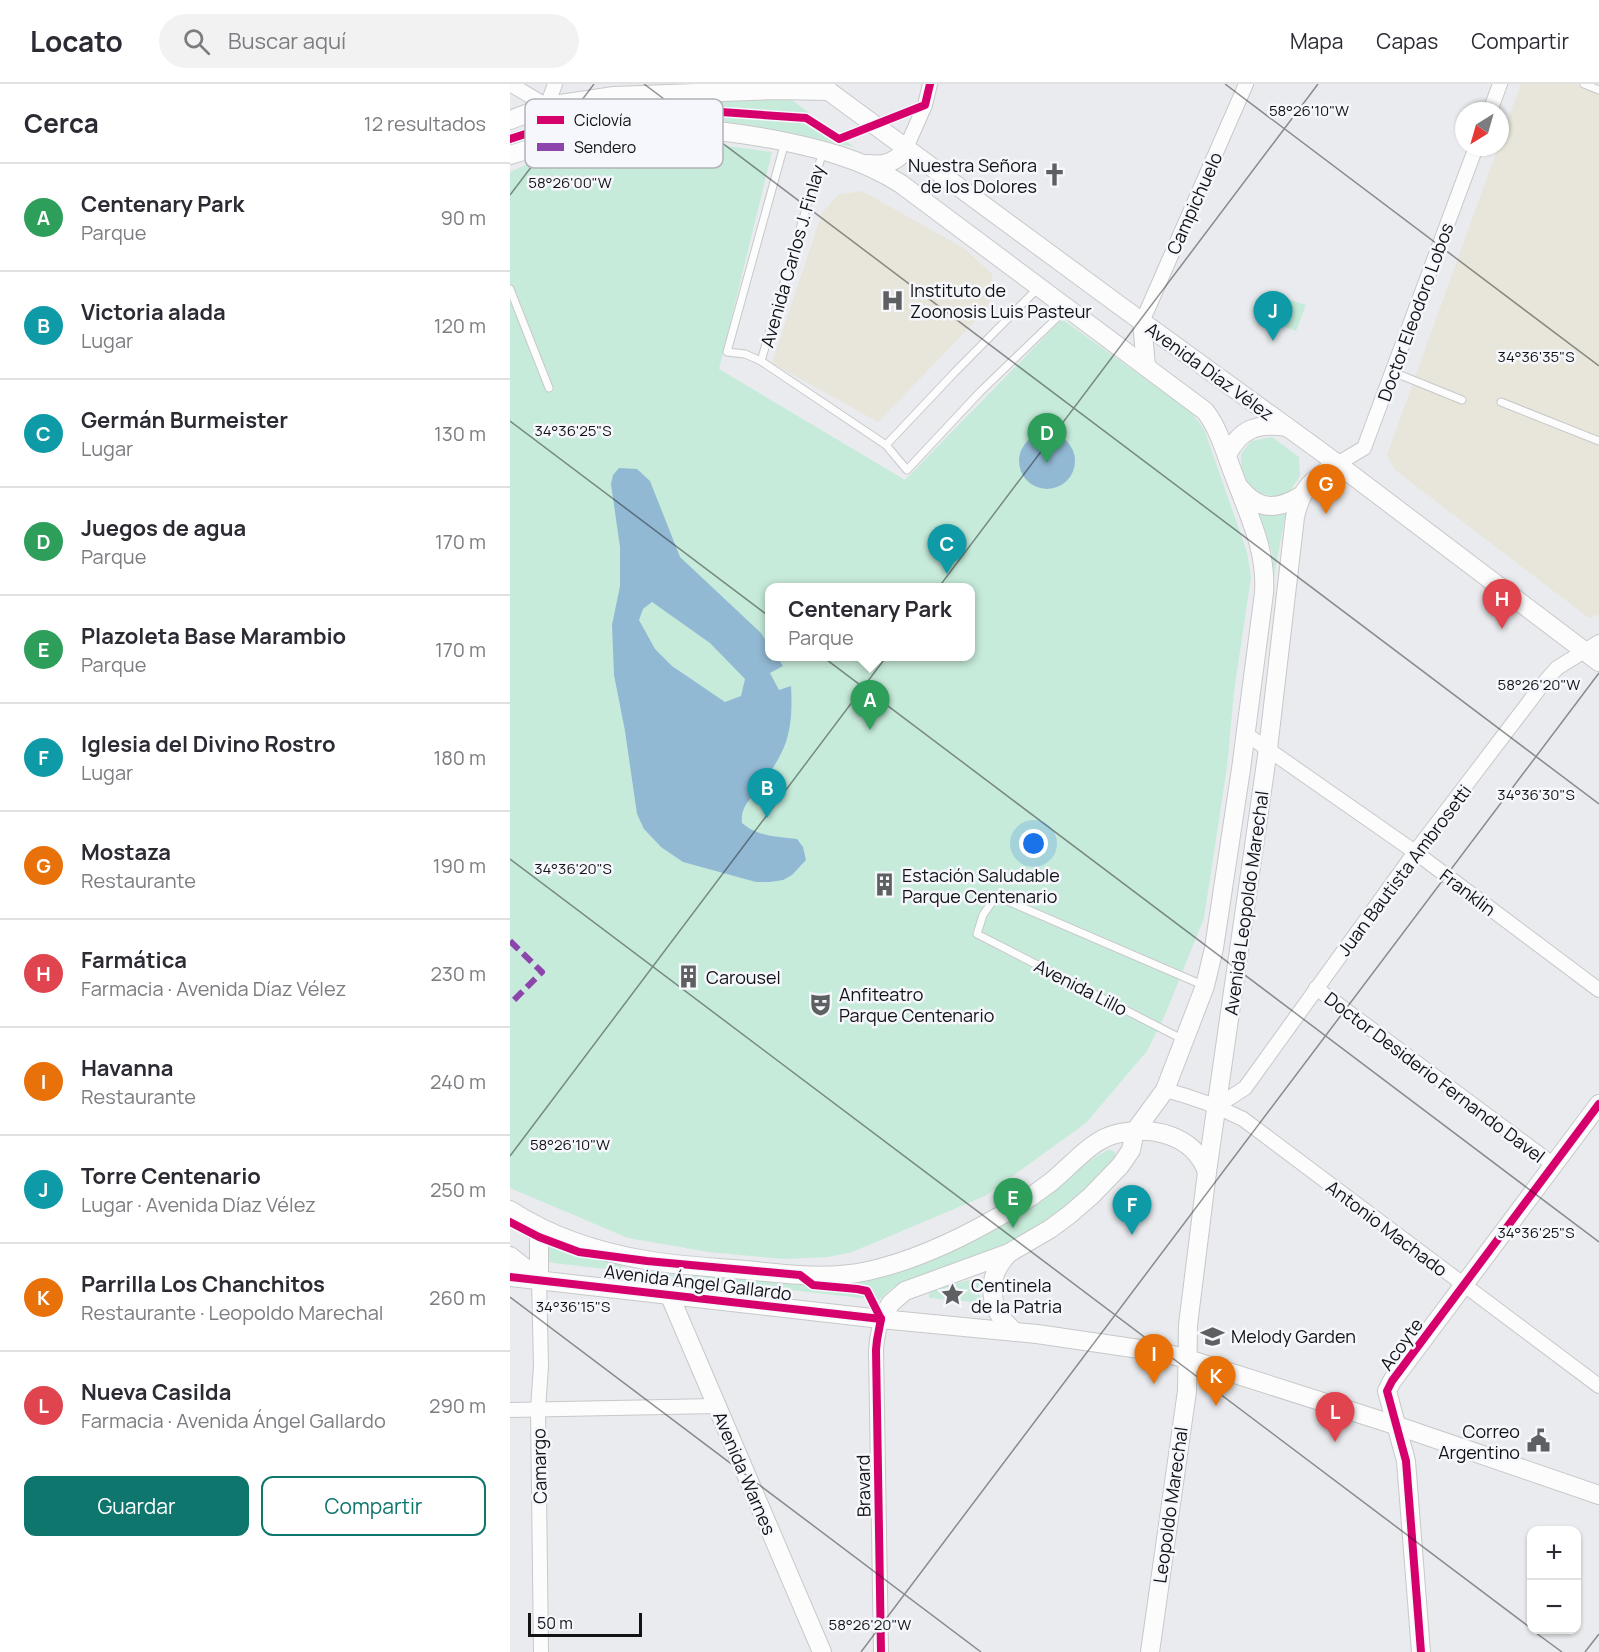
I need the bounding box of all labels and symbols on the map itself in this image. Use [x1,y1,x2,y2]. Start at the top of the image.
legend [525,99,723,168]
text: 58°26'10"W [1269,100,1349,121]
north arrow [1455,102,1509,156]
text: Ciclovía [574,109,631,131]
text: Sendero [574,136,636,158]
street label: Campichuelo [1161,148,1227,258]
place label: Nuestra Señora de los Dolores [908,153,1037,198]
street label: Avenida Carlos J. Finlay [754,161,830,350]
church icon: Nuestra Señora de los Dolores [1042,162,1068,188]
text: 58°26'00"W [528,172,612,193]
street label: Doctor Eleodoro Lobos [1372,219,1458,405]
place label: Instituto de Zoonosis Luis Pasteur [910,278,1092,323]
hospital icon: Instituto de Zoonosis Luis Pasteur [879,287,905,313]
pin: J [1254,292,1293,341]
street label: Avenida Díaz Vélez [1141,316,1279,426]
text: 34°36'35"S [1498,346,1574,367]
pin: D [1028,414,1066,463]
text: 34°36'25"S [534,420,612,441]
pin: G [1306,464,1346,514]
pin: C [928,524,966,574]
pin: H [1482,580,1522,629]
text: 58°26'20"W [1498,674,1580,695]
pin: A [850,680,890,730]
pin: B [748,768,786,818]
street label: Juan Bautista Ambrosetti [1332,780,1476,960]
text: 34°36'30"S [1497,784,1575,805]
street label: Avenida Leopoldo Marechal [1218,789,1274,1017]
your location [1019,829,1048,858]
text: 34°36'20"S [534,858,612,879]
place label: Estación Saludable Parque Centenario [902,863,1060,908]
street label: Franklin [1435,863,1501,921]
building icon: Estación Saludable Parque Centenario [871,872,897,898]
street label: Avenida Lillo [1030,953,1132,1021]
building icon: Carousel [675,964,701,990]
place label: Carousel [706,965,781,989]
place label: Anfiteatro Parque Centenario [839,982,994,1027]
street label: Doctor Desiderio Fernando Davel [1320,986,1550,1168]
theatre icon: Anfiteatro Parque Centenario [808,991,834,1017]
text: 58°26'10"W [530,1134,610,1155]
street label: Antonio Machado [1322,1175,1452,1281]
pin: E [994,1178,1032,1228]
pin: F [1112,1186,1152,1235]
text: 34°36'25"S [1497,1222,1575,1243]
street label: Avenida Ángel Gallardo [603,1259,793,1305]
place label: Centinela de la Patria [971,1273,1062,1318]
place icon: Centinela de la Patria [940,1282,966,1308]
text: 34°36'15"S [536,1296,610,1317]
street label: Acoyte [1374,1313,1428,1375]
school or university icon: Melody Garden [1200,1323,1226,1349]
place label: Melody Garden [1231,1324,1356,1348]
pin: I [1134,1334,1174,1384]
pin: K [1196,1356,1236,1406]
pin: L [1316,1392,1354,1442]
street label: Avenida Warnes [708,1408,782,1538]
place label: Correo Argentino [1438,1419,1520,1464]
street label: Leopoldo Marechal [1147,1425,1193,1585]
street label: Camargo [526,1428,552,1504]
public building icon: Correo Argentino [1525,1428,1551,1454]
street label: Bravard [850,1455,876,1517]
scale bar [528,1610,642,1638]
text: 58°26'20"W [829,1614,911,1635]

